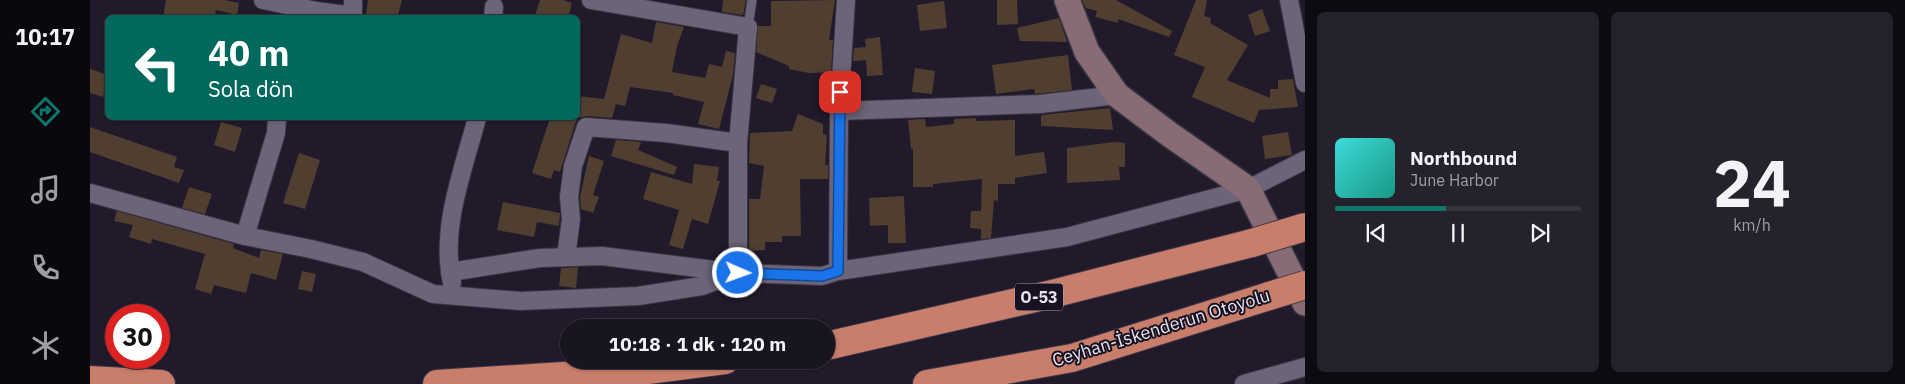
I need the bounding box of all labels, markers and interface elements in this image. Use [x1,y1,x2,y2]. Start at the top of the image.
text: 10:17 [15,22,75,51]
text: 40 m [208,30,290,76]
icon: left [125,35,190,100]
pin [819,71,861,113]
text: Sola dön [208,74,294,103]
icon: arrive [826,78,854,106]
icon: directions [28,94,63,129]
text: 24 [1713,140,1791,225]
text: Northbound [1410,146,1517,170]
text: June Harbor [1410,170,1499,190]
icon: music [28,172,63,207]
text: km/h [1733,215,1771,235]
icon: previous [1362,219,1390,247]
icon: pause [1444,219,1472,247]
icon: next [1526,219,1554,247]
position arrow [711,246,763,298]
icon: phone [28,250,63,285]
street label: Ceyhan-İskenderun Otoyolu [1049,283,1273,372]
road number: O-53 [1015,284,1063,310]
speed limit sign: 30 [105,304,170,369]
icon: climate [28,328,63,363]
text: 10:18 · 1 dk · 120 m [609,332,786,356]

